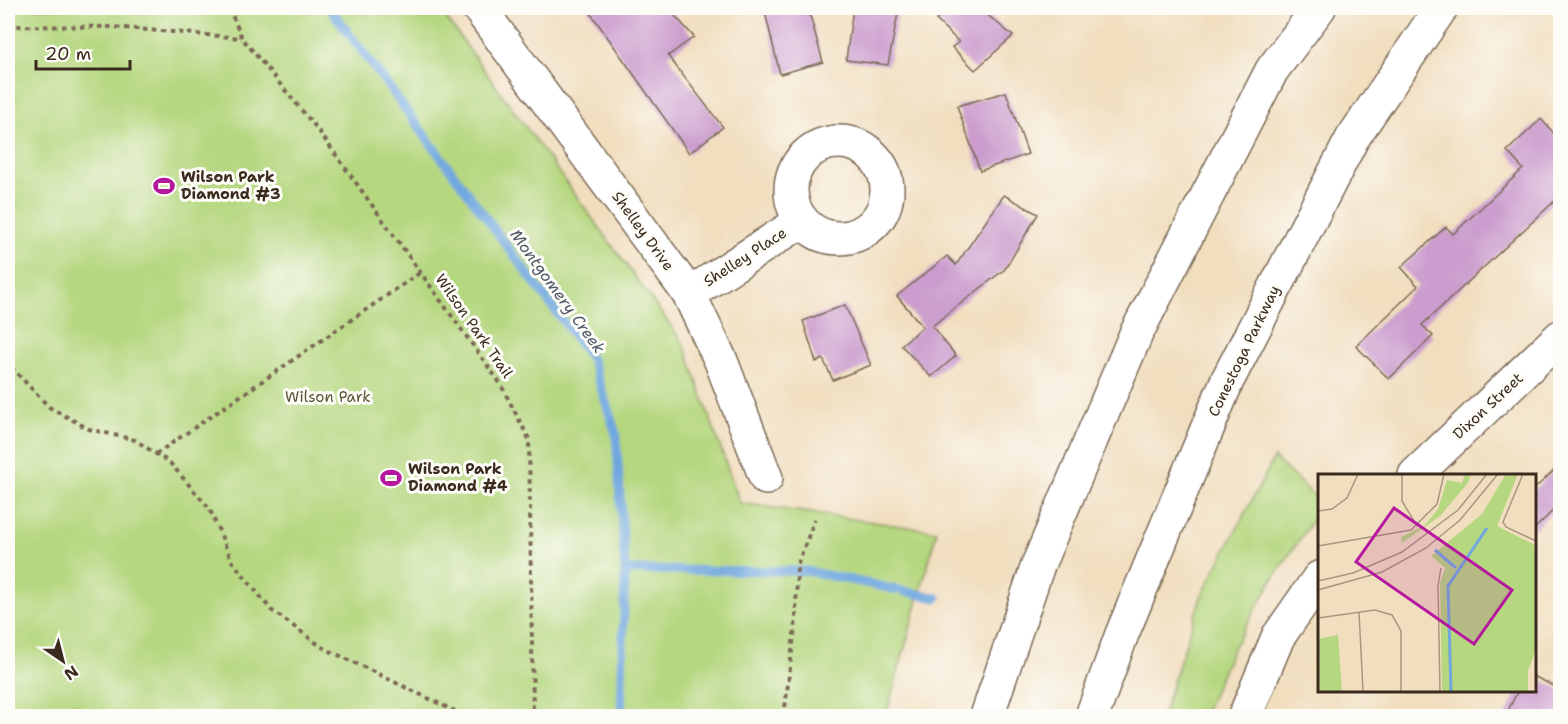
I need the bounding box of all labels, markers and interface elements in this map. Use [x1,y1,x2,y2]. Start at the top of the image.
scale bar [36,33,130,71]
text: 20 m [45,42,91,66]
place label: Wilson Park Diamond #3 [181,167,281,204]
sports icon: Wilson Park Diamond #3 [152,174,176,198]
street label: Shelley Drive [607,187,679,275]
street label: Shelley Place [700,223,790,291]
water label: Montgomery Creek [505,225,610,358]
street label: Wilson Park Trail [431,270,518,382]
street label: Conestoga Parkway [1204,282,1284,420]
street label: Dixon Street [1449,368,1527,444]
park label: Wilson Park [285,387,371,407]
place label: Wilson Park Diamond #4 [408,459,508,496]
sports icon: Wilson Park Diamond #4 [379,466,403,490]
inset map [1318,474,1535,691]
north arrow [33,631,93,691]
text: N [60,661,83,685]

